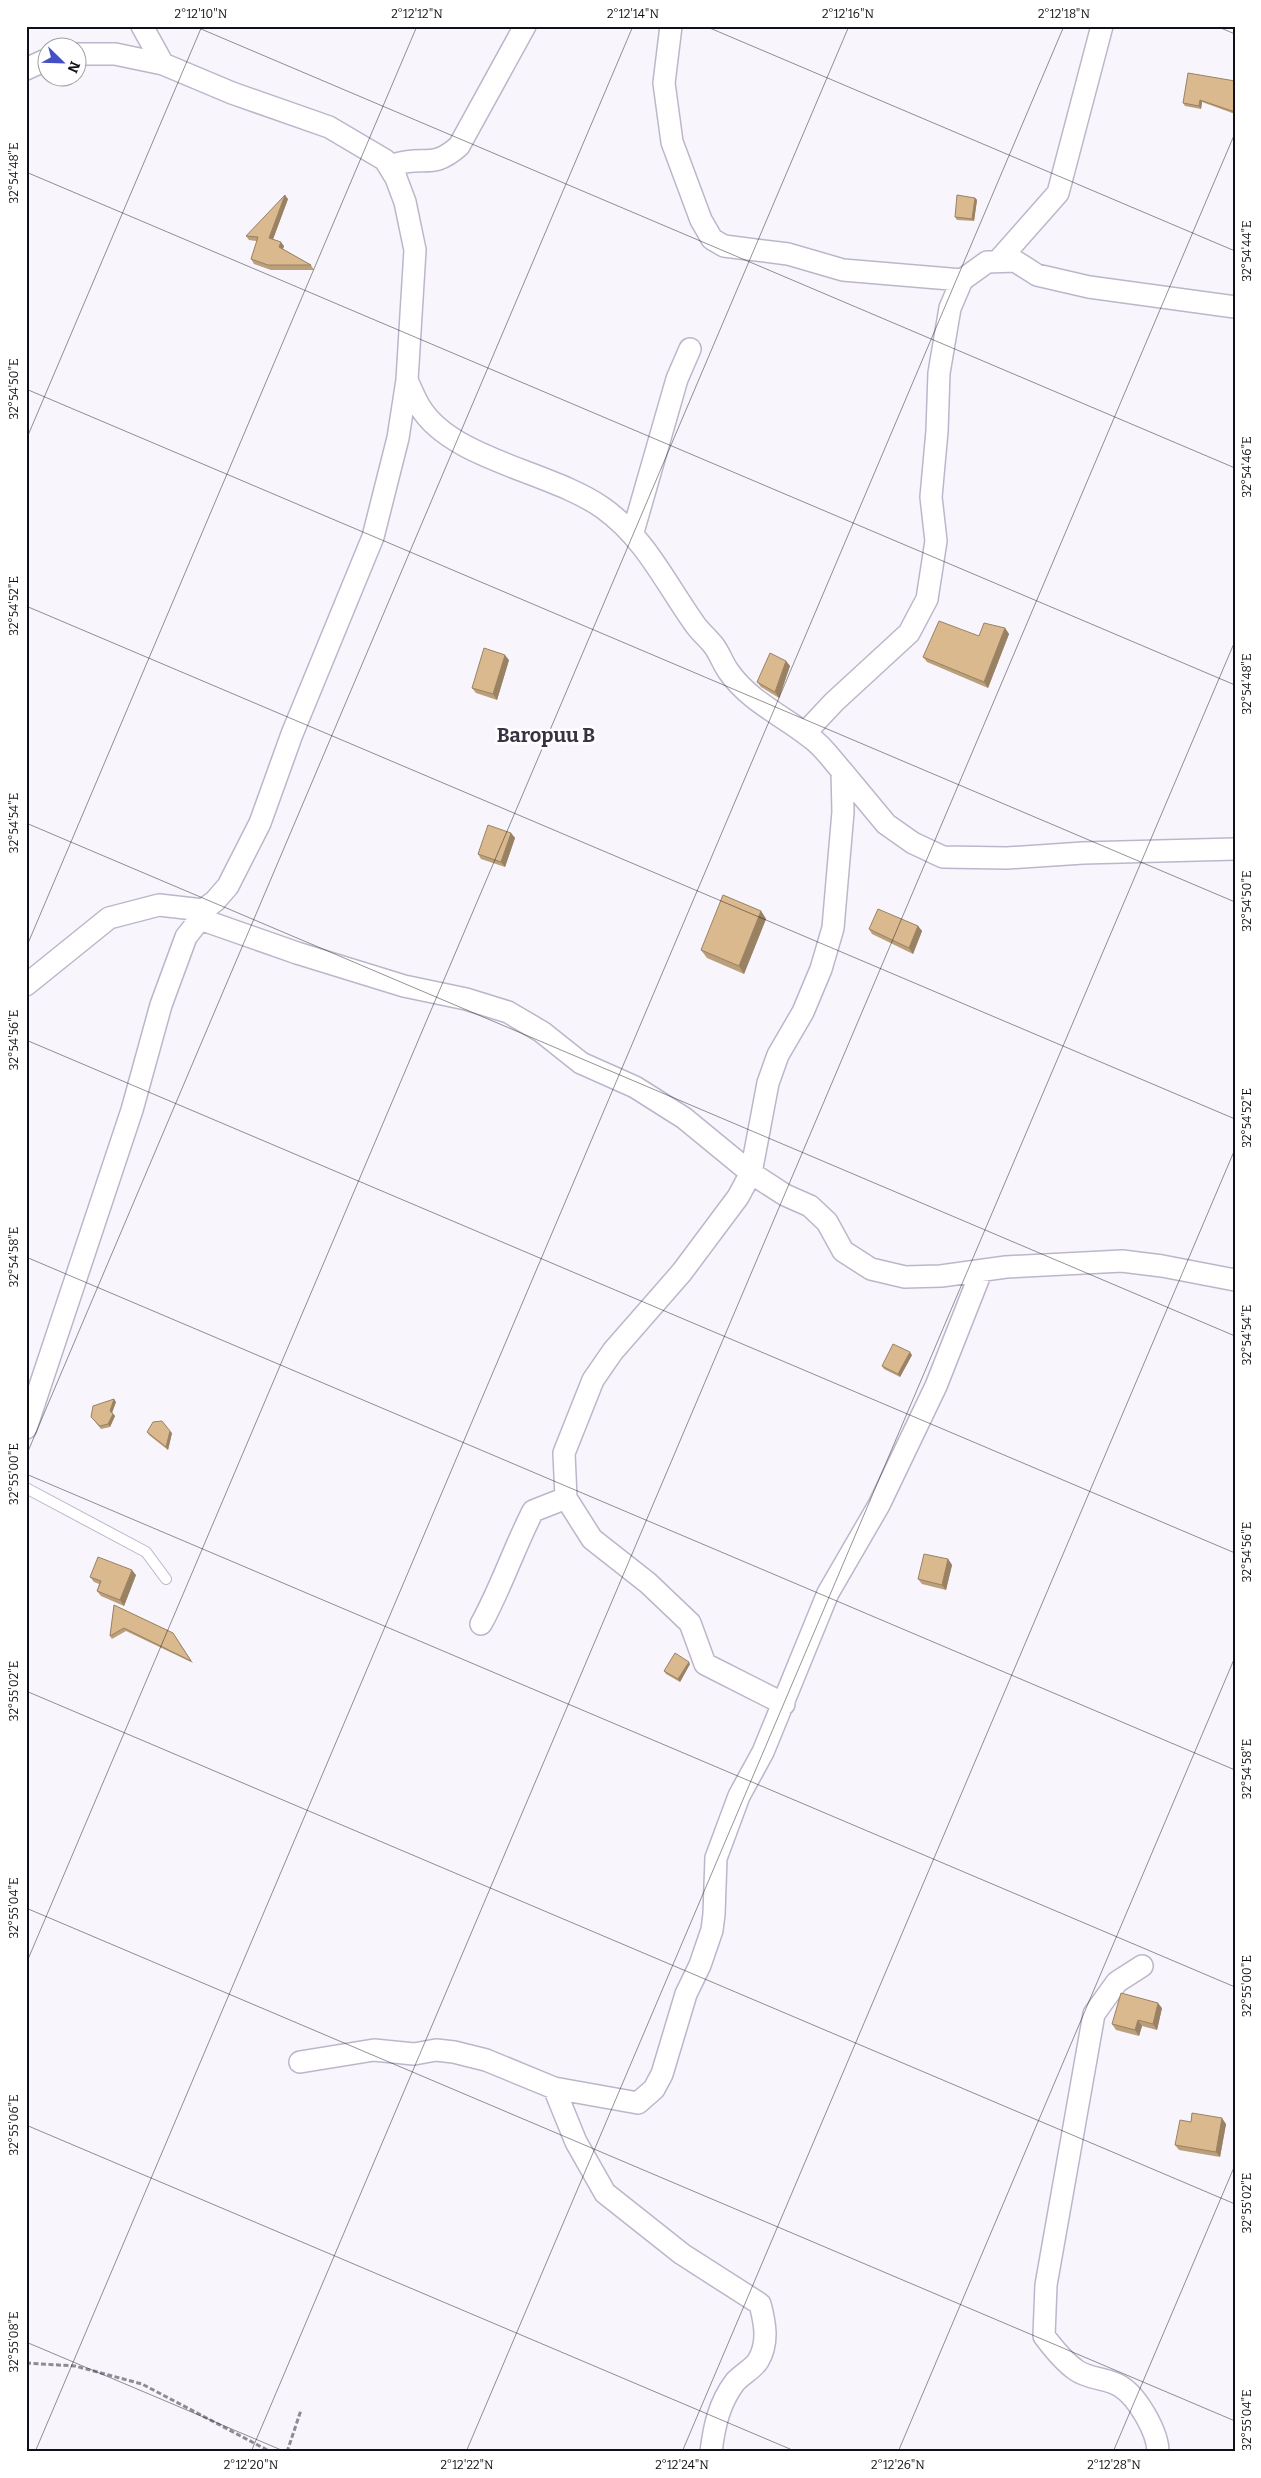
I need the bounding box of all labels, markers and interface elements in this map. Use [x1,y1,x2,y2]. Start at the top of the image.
text: 2°12'10"N [175,7,228,21]
text: 2°12'12"N [391,7,443,21]
text: 2°12'14"N [607,7,660,21]
text: 2°12'16"N [822,7,875,21]
text: 2°12'18"N [1038,7,1090,21]
north arrow [38,38,88,88]
text: N [63,59,83,75]
text: 32°54'48"E [7,143,21,203]
text: 32°54'44"E [1240,220,1254,282]
text: 32°54'50"E [7,358,21,420]
text: 32°54'46"E [1240,436,1254,498]
text: 32°54'52"E [7,576,21,636]
text: 32°54'48"E [1240,654,1254,714]
district label: Baropuu B [497,723,595,747]
text: 32°54'54"E [7,793,21,853]
text: 32°54'50"E [1240,870,1254,932]
text: 32°54'56"E [7,1010,21,1070]
text: 32°54'52"E [1240,1088,1254,1148]
text: 32°54'58"E [7,1227,21,1287]
text: 32°54'54"E [1240,1305,1254,1365]
text: 32°55'00"E [7,1443,21,1505]
text: 32°54'56"E [1240,1522,1254,1582]
text: 32°55'02"E [7,1661,21,1721]
text: 32°54'58"E [1240,1739,1254,1799]
text: 32°55'04"E [7,1877,21,1939]
text: 32°55'00"E [1240,1955,1254,2017]
text: 32°55'06"E [7,2094,21,2156]
text: 32°55'02"E [1240,2173,1254,2233]
text: 32°55'08"E [7,2311,21,2373]
text: 32°55'04"E [1240,2389,1254,2451]
text: 2°12'20"N [224,2458,279,2472]
text: 2°12'22"N [440,2458,494,2472]
text: 2°12'24"N [655,2458,709,2472]
text: 2°12'26"N [871,2458,925,2472]
text: 2°12'28"N [1087,2458,1141,2472]

